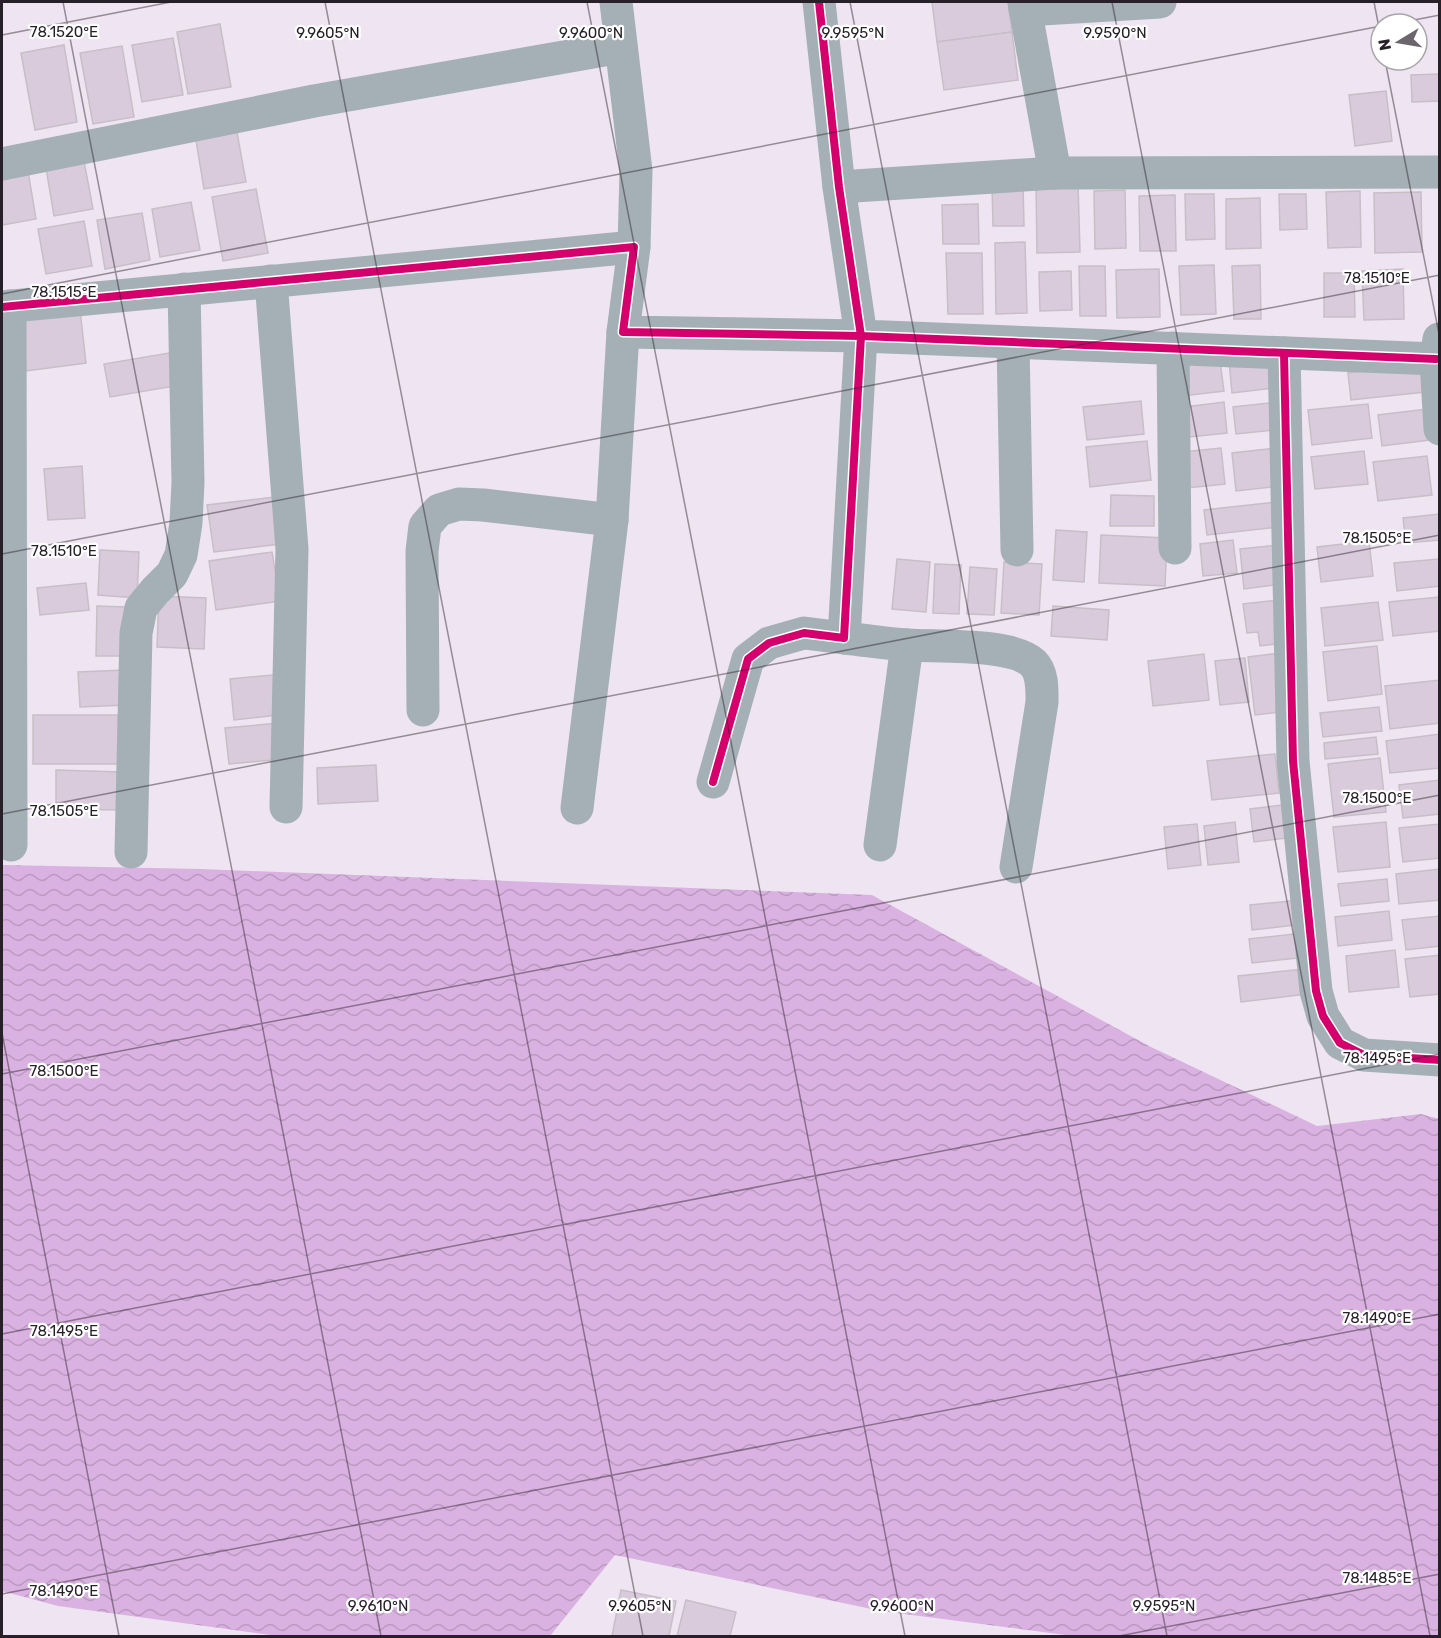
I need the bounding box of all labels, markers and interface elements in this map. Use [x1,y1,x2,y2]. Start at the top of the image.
north arrow [1369,12,1429,72]
text: 78.1520°E [30,23,98,41]
text: 9.9605°N [296,24,360,42]
text: 9.9600°N [559,24,623,42]
text: 9.9595°N [822,24,884,42]
text: 9.9590°N [1083,24,1147,42]
text: N [1374,37,1395,52]
text: 78.1510°E [1344,269,1410,287]
text: 78.1515°E [31,283,97,301]
text: 78.1505°E [1343,529,1411,547]
text: 78.1510°E [31,542,97,560]
text: 78.1500°E [1342,789,1412,807]
text: 78.1505°E [30,802,98,820]
text: 78.1495°E [1343,1049,1411,1067]
text: 78.1500°E [29,1062,99,1080]
text: 78.1490°E [1343,1309,1411,1327]
text: 78.1495°E [30,1322,98,1340]
text: 78.1485°E [1343,1569,1411,1587]
text: 78.1490°E [30,1582,98,1600]
text: 9.9610°N [348,1597,408,1615]
text: 9.9605°N [608,1597,672,1615]
text: 9.9600°N [870,1597,934,1615]
text: 9.9595°N [1133,1597,1195,1615]

